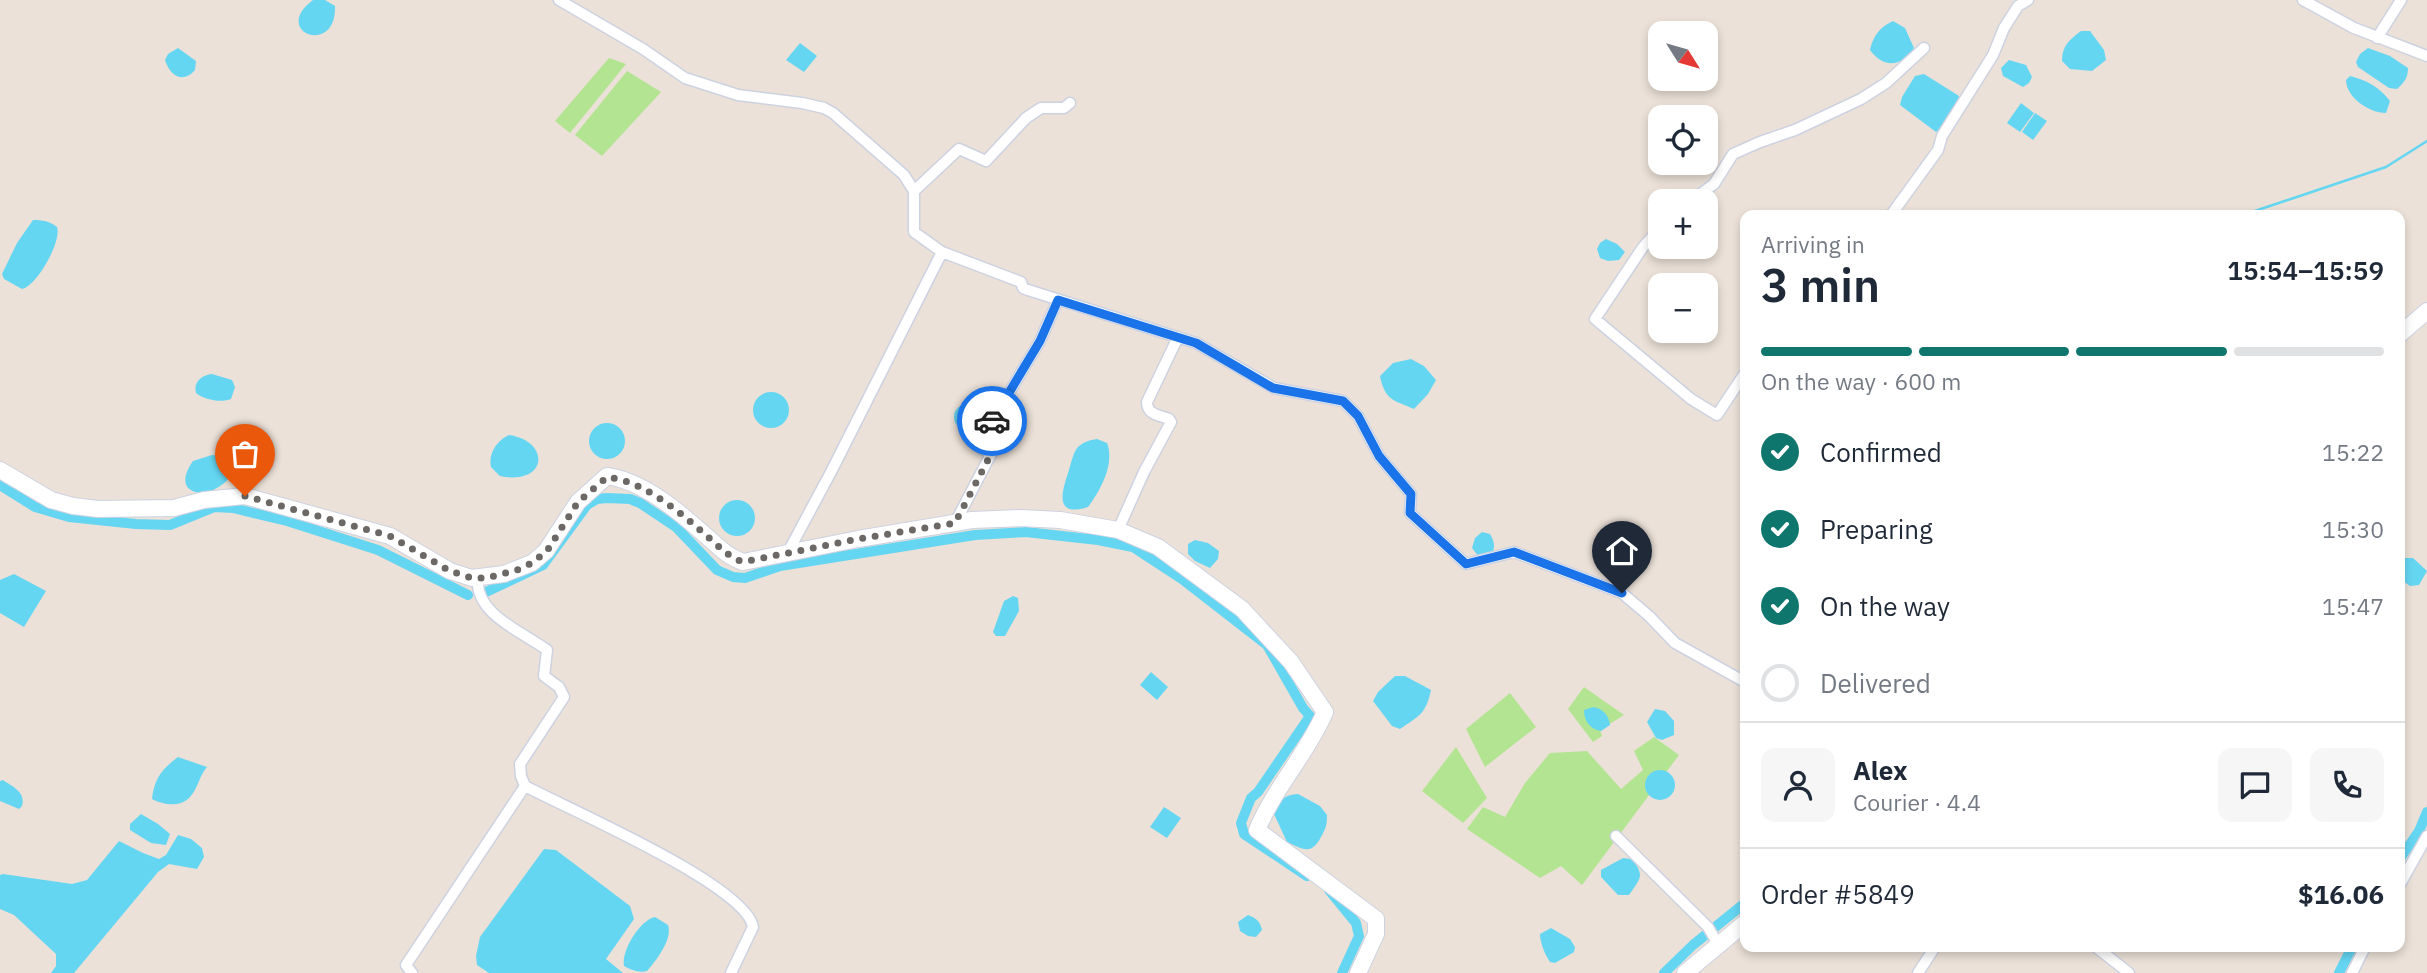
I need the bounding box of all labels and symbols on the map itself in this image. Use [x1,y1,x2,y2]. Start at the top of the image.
north arrow [1648,21,1718,91]
courier [957,386,1027,456]
pin [215,424,275,496]
pin [1592,521,1652,593]

